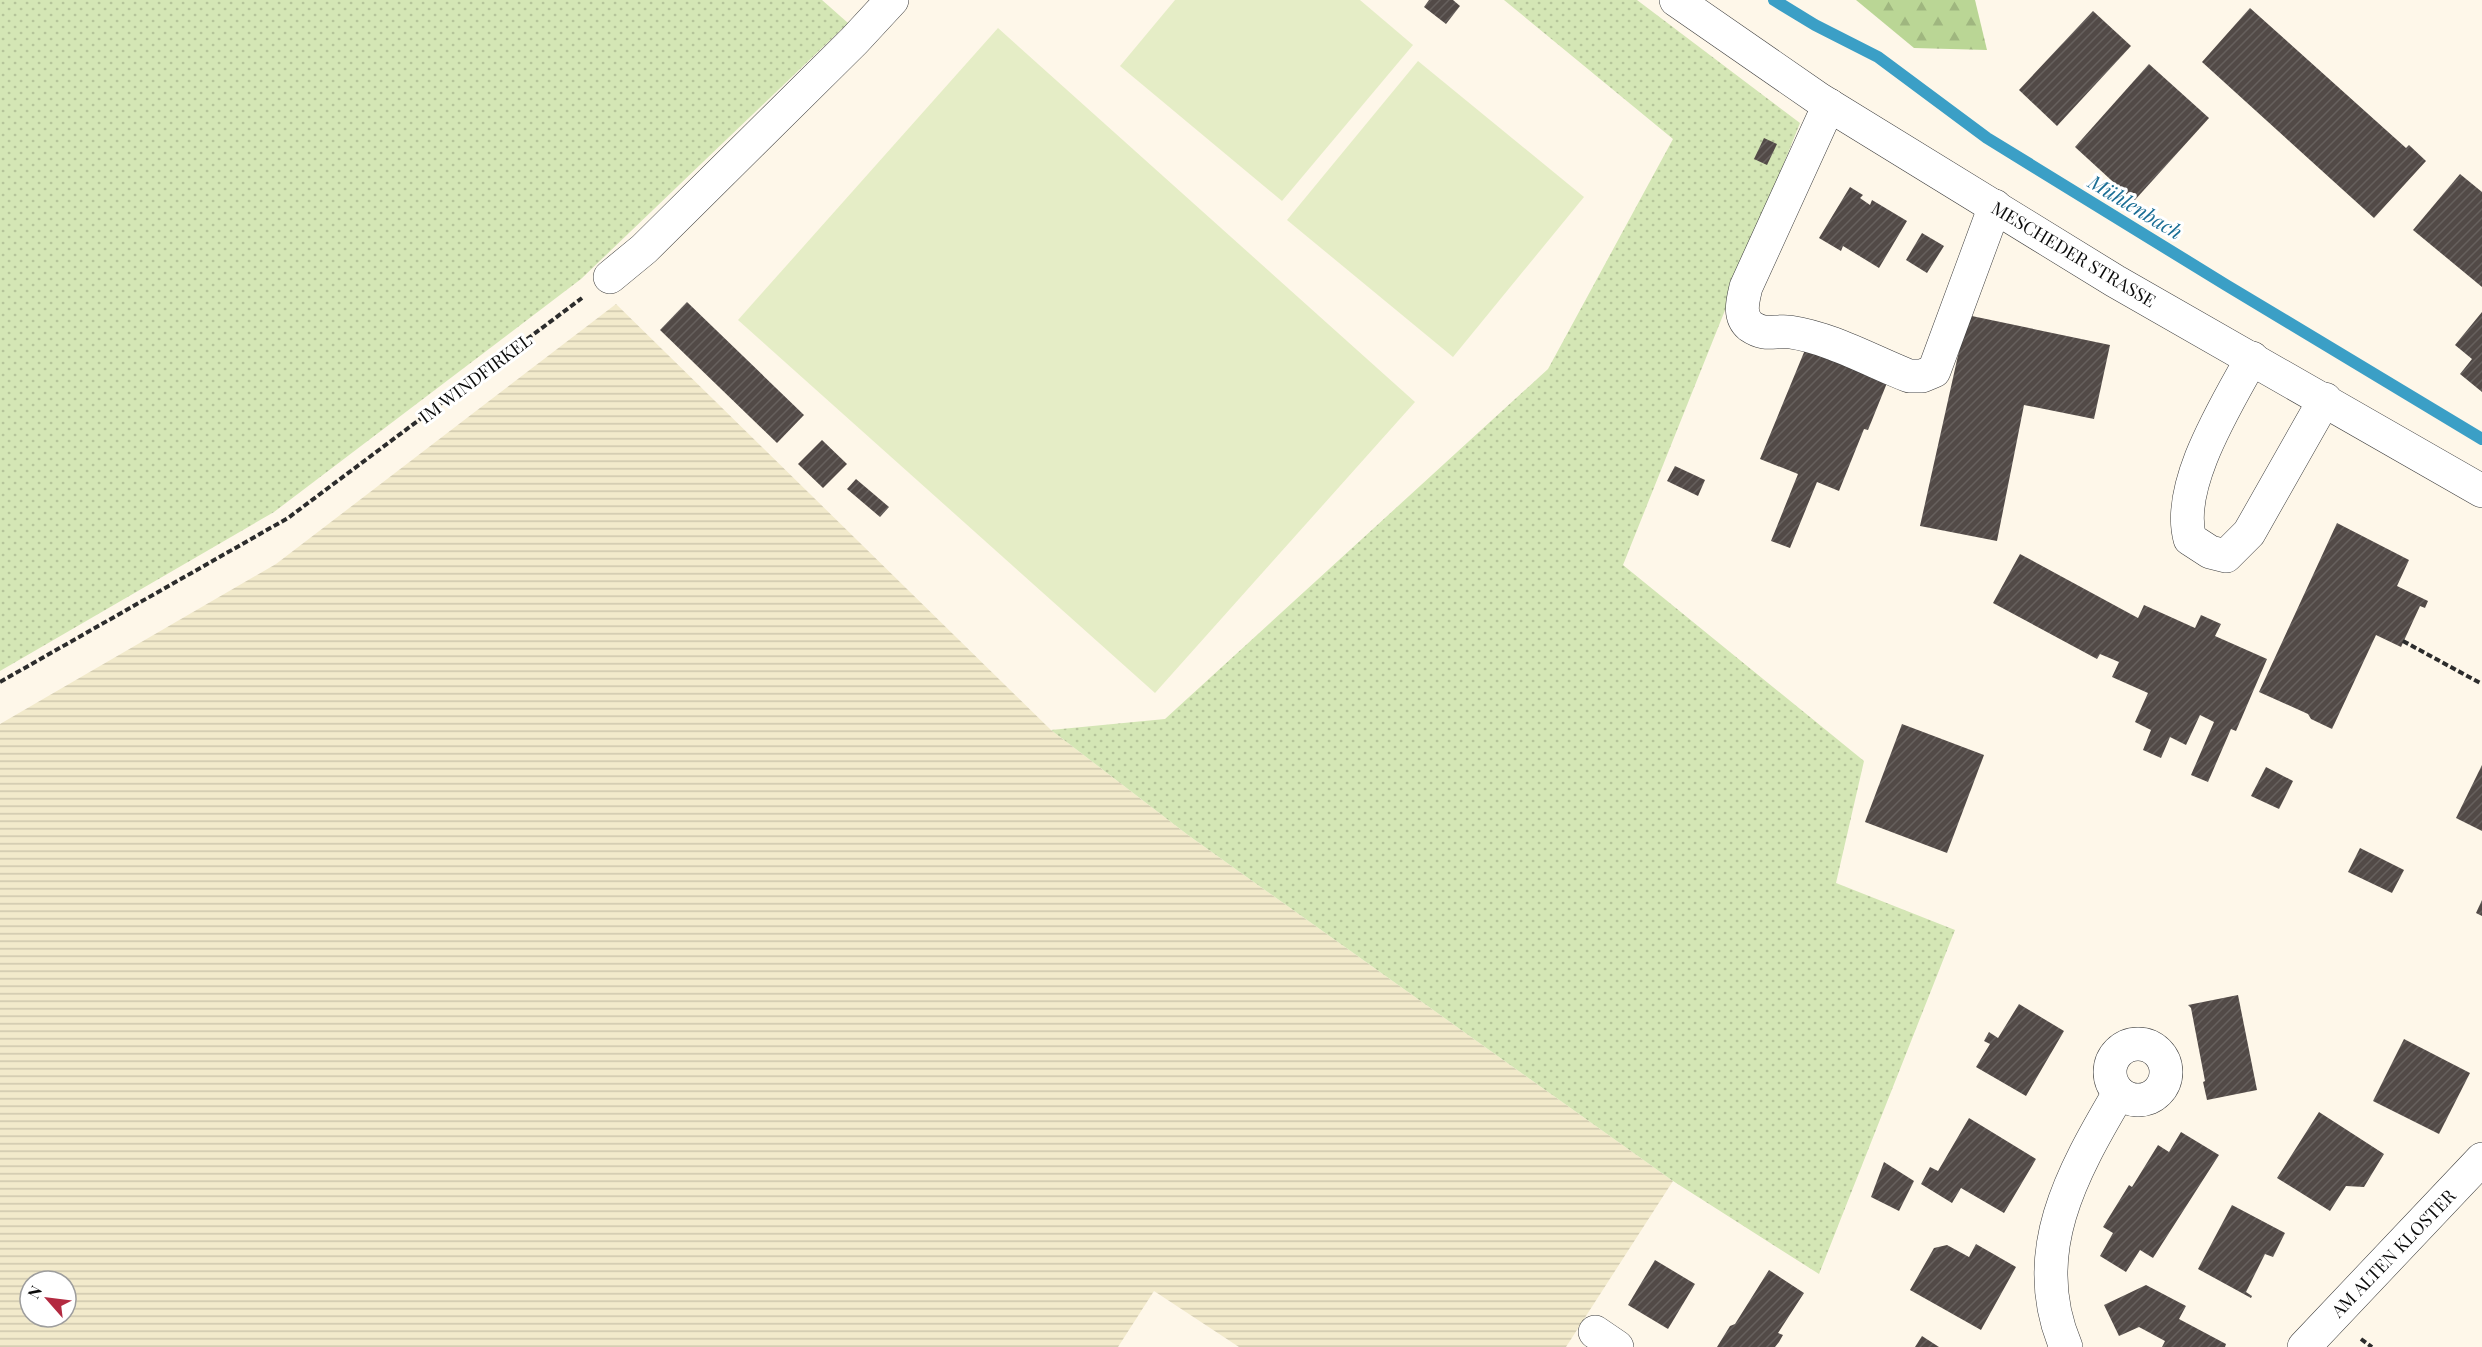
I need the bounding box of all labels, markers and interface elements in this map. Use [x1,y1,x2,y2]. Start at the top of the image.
water label: Mühlenbach [2083,167,2188,245]
street label: MESCHEDER STRASSE [1988,195,2161,313]
street label: IM WINDFIRKEL [414,328,536,428]
street label: AM ALTEN KLOSTER [2325,1183,2461,1323]
north arrow [18,1269,78,1329]
text: N [22,1281,47,1302]

